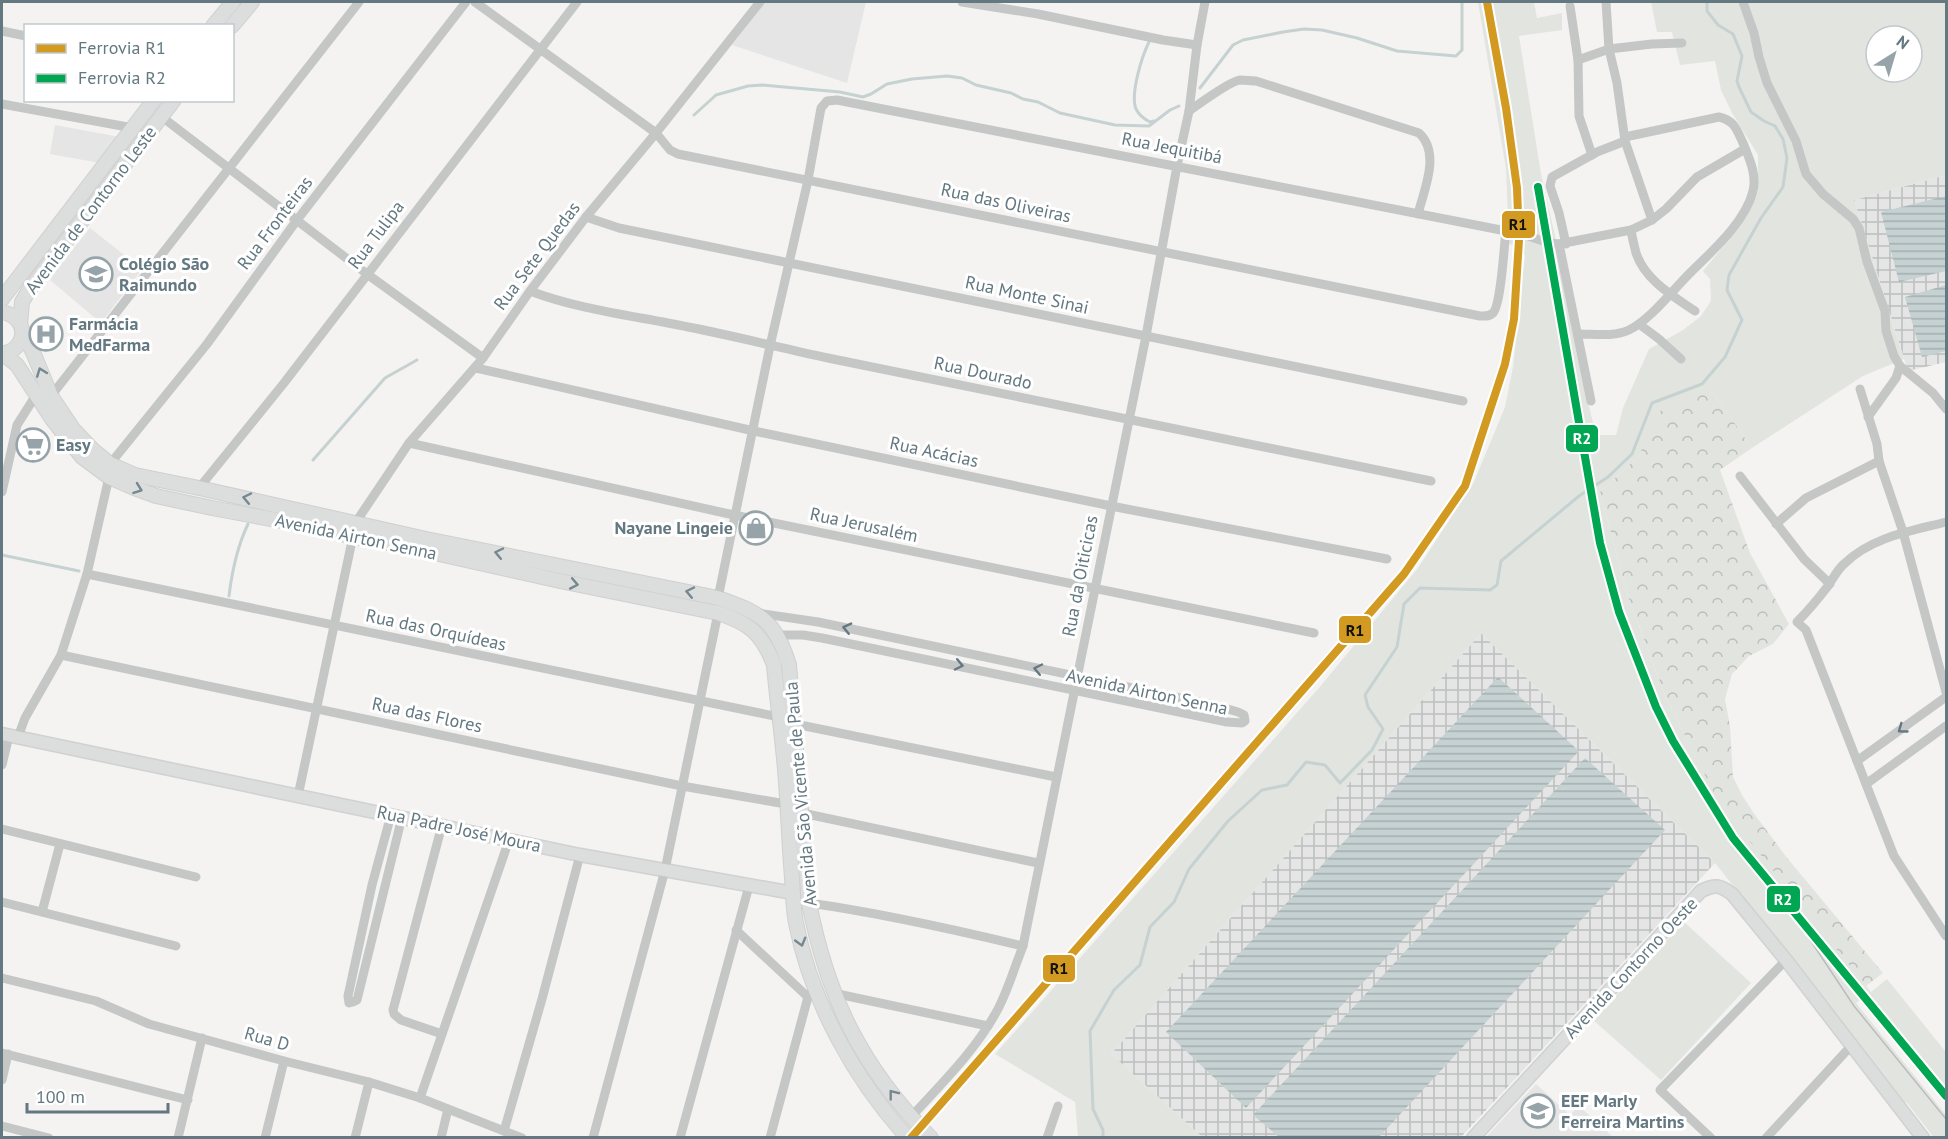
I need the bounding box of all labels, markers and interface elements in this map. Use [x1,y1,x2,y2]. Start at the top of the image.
legend [24,24,234,102]
north arrow [1864,24,1924,84]
text: N [1893,31,1913,53]
text: Ferrovia R1 [78,36,166,59]
text: Ferrovia R2 [78,66,166,89]
street label: Avenida de Contorno Leste [20,121,161,298]
street label: Rua Jequitibá [1120,126,1224,169]
street label: Rua Fronteiras [232,171,317,274]
street label: Rua das Oliveiras [939,177,1073,228]
street label: Rua Tulipa [342,196,409,274]
street label: Rua Sete Quedas [488,197,585,314]
line badge: R1 [1501,210,1536,239]
text: R1 [1509,214,1527,234]
place label: Colégio São Raimundo [119,252,210,296]
school or university icon: Colégio São Raimundo [78,256,114,292]
street label: Rua Monte Sinai [963,270,1091,319]
place label: Farmácia MedFarma [69,312,150,356]
hospital icon: Farmácia MedFarma [28,316,64,352]
street label: Rua Dourado [932,351,1034,394]
one-way arrow [36,367,48,378]
line badge: R2 [1565,424,1599,453]
supermarket icon: Easy [15,427,51,463]
text: R2 [1573,428,1591,448]
street label: Rua Acácias [888,431,981,472]
place label: Easy [56,433,91,456]
one-way arrow [131,482,142,494]
one-way arrow [242,493,252,506]
street label: Rua Jerusalém [808,502,920,547]
street label: Avenida Airton Senna [273,508,439,565]
shop icon: Nayane Lingeie [738,510,774,546]
street label: Rua da Oiticicas [1056,513,1103,638]
place label: Nayane Lingeie [615,516,733,539]
one-way arrow [494,547,504,560]
one-way arrow [569,577,579,590]
one-way arrow [685,586,695,599]
street label: Rua das Orquídeas [364,603,508,656]
line badge: R1 [1338,615,1372,644]
text: R1 [1346,620,1364,640]
one-way arrow [842,622,852,635]
one-way arrow [953,658,963,671]
one-way arrow [1033,663,1043,676]
street label: Avenida Airton Senna [1064,663,1230,720]
street label: Avenida São Vicente de Paula [779,681,822,907]
street label: Rua das Flores [370,692,484,737]
one-way arrow [1897,722,1908,733]
street label: Rua Padre José Moura [375,800,543,857]
line badge: R2 [1766,885,1801,913]
text: R2 [1774,889,1792,909]
street label: Avenida Contorno Oeste [1559,892,1702,1043]
one-way arrow [794,937,807,947]
line badge: R1 [1042,954,1076,983]
text: R1 [1050,958,1068,978]
street label: Rua D [242,1021,292,1056]
scale bar [27,1076,168,1114]
text: 100 m [36,1085,85,1108]
place label: EEF Marly Ferreira Martins [1561,1089,1685,1133]
one-way arrow [889,1090,900,1101]
school or university icon: EEF Marly Ferreira Martins [1520,1093,1556,1129]

